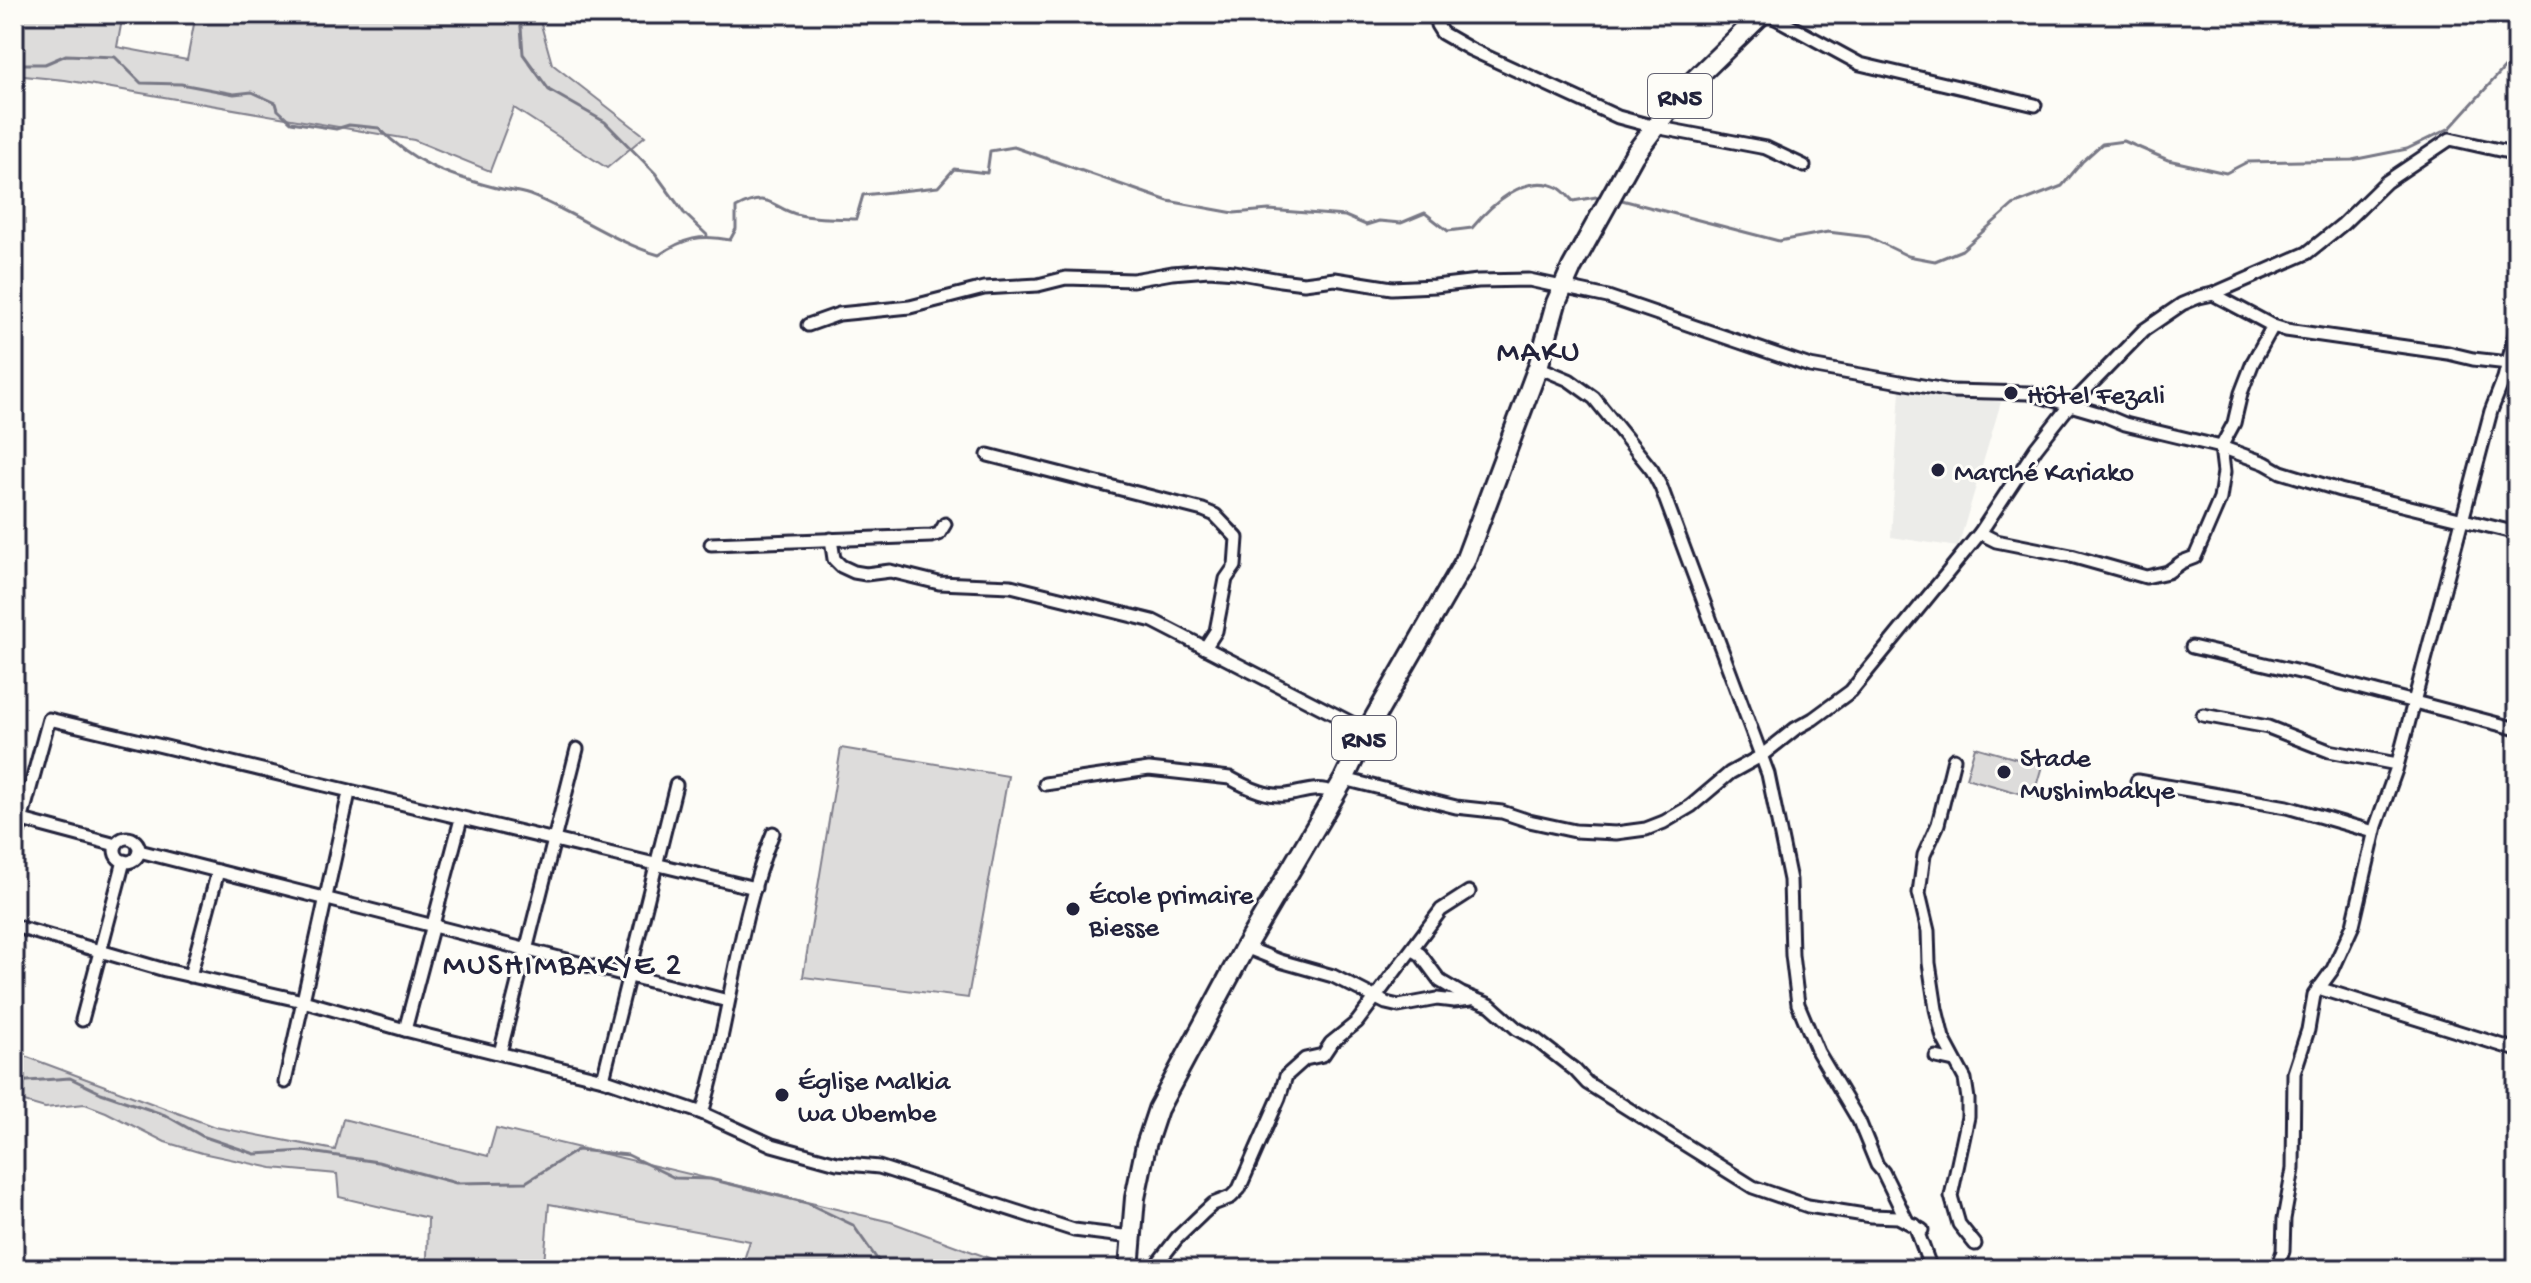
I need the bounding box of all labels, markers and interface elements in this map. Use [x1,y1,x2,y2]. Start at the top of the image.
road number: RN5 [1648,74,1712,118]
district label: MAKU [1496,335,1582,373]
place label: Hôtel Fezali [2027,381,2165,414]
marker: Hôtel Fezali [2002,384,2020,402]
place label: Marché Kariako [1954,458,2134,491]
marker: Marché Kariako [1929,461,1947,479]
road number: RN5 [1332,716,1396,760]
place label: Stade Mushimbakye [2020,744,2175,809]
marker: Stade Mushimbakye [1995,763,2013,781]
place label: École primaire Biesse [1088,881,1254,946]
marker: École primaire Biesse [1064,900,1082,918]
district label: MUSHIMBAKYE 2 [443,948,683,986]
place label: Église Malkia wa Ubembe [798,1067,952,1132]
marker: Église Malkia wa Ubembe [773,1086,791,1104]

